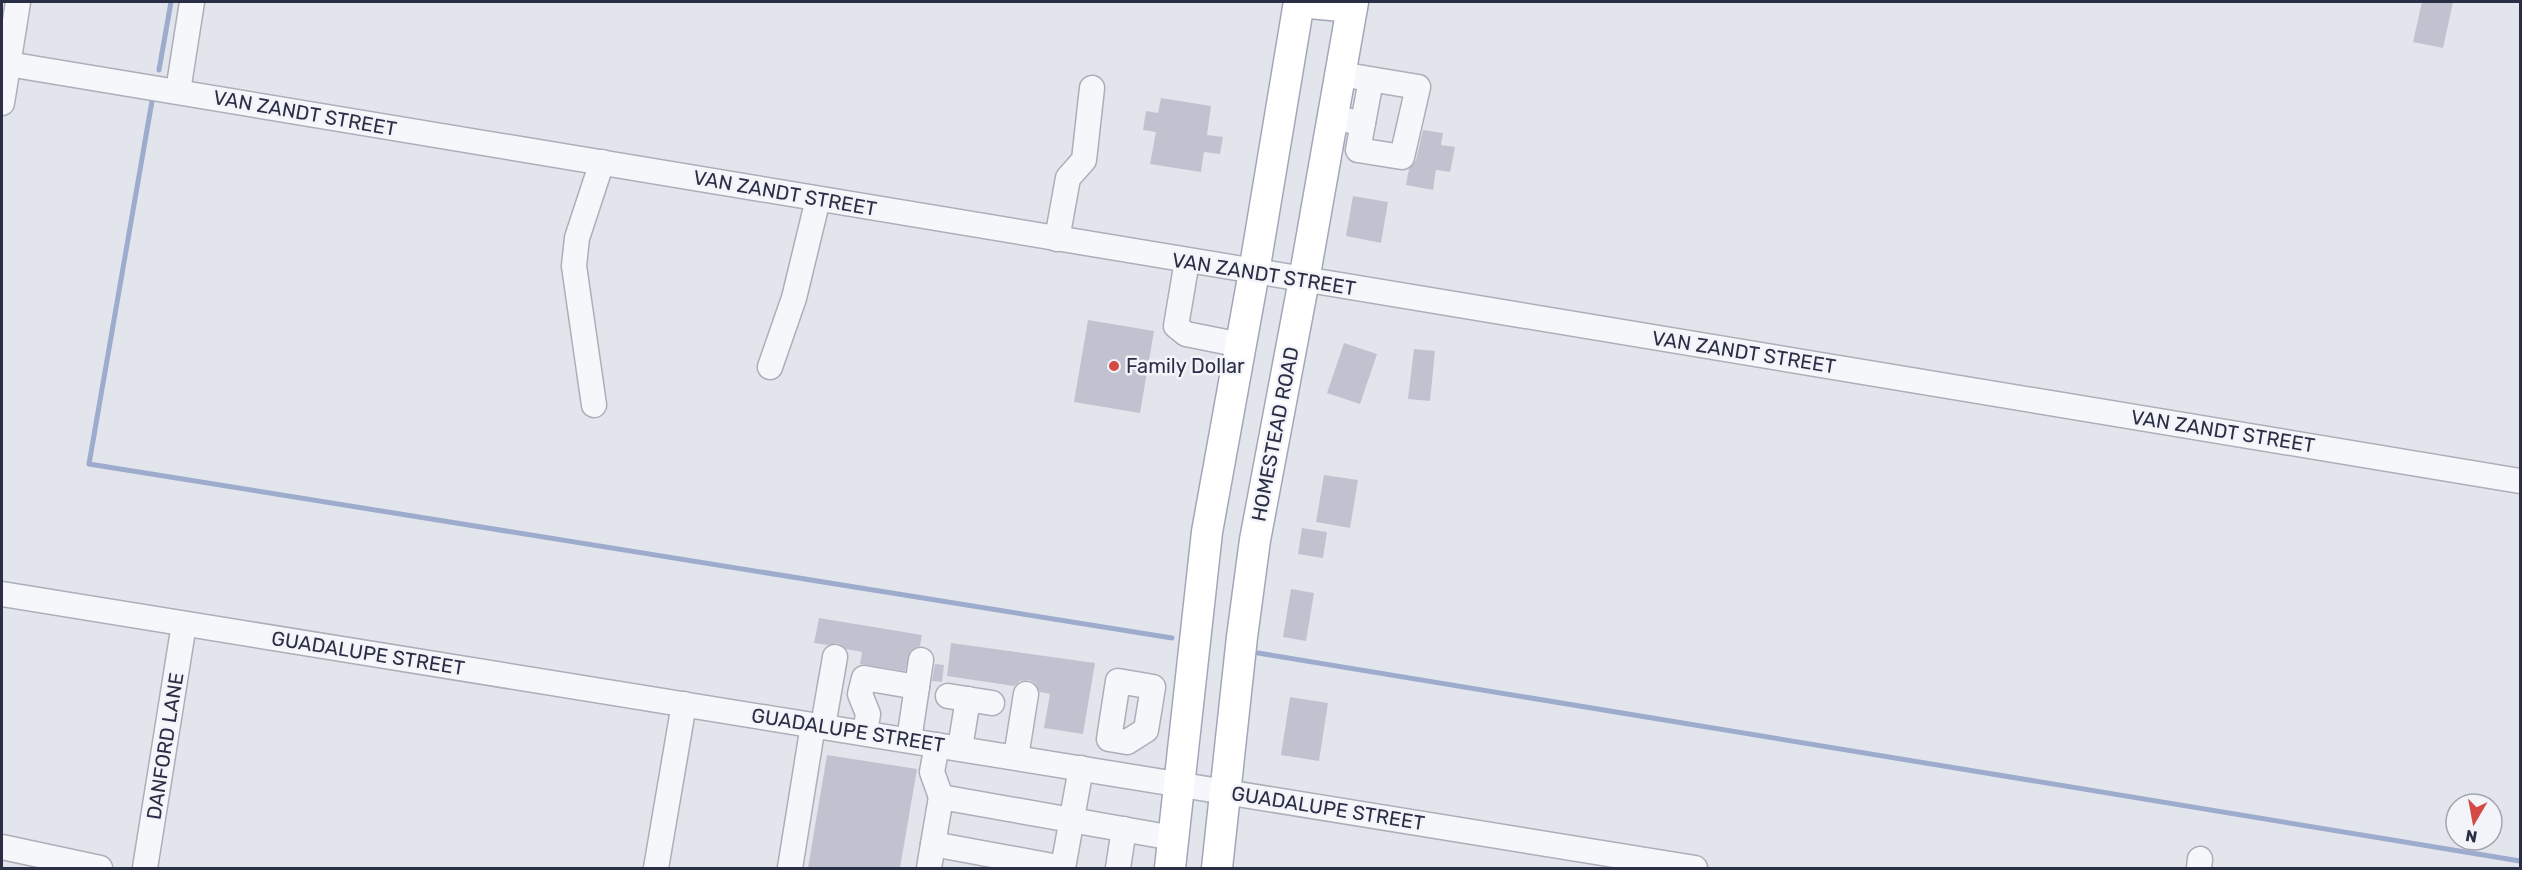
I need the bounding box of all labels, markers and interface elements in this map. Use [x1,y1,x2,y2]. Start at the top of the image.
street label: VAN ZANDT STREET [211,85,399,141]
street label: VAN ZANDT STREET [691,165,879,221]
street label: VAN ZANDT STREET [1170,248,1358,300]
street label: VAN ZANDT STREET [1650,326,1838,378]
street label: HOMESTEAD ROAD [1246,345,1304,523]
place label: Family Dollar [1126,354,1245,378]
marker: Family Dollar [1107,359,1121,373]
street label: VAN ZANDT STREET [2129,405,2317,457]
street label: GUADALUPE STREET [270,626,467,680]
street label: DANFORD LANE [142,671,188,821]
street label: GUADALUPE STREET [750,703,947,757]
street label: GUADALUPE STREET [1230,781,1427,835]
north arrow [2444,792,2504,852]
text: N [2464,826,2479,847]

